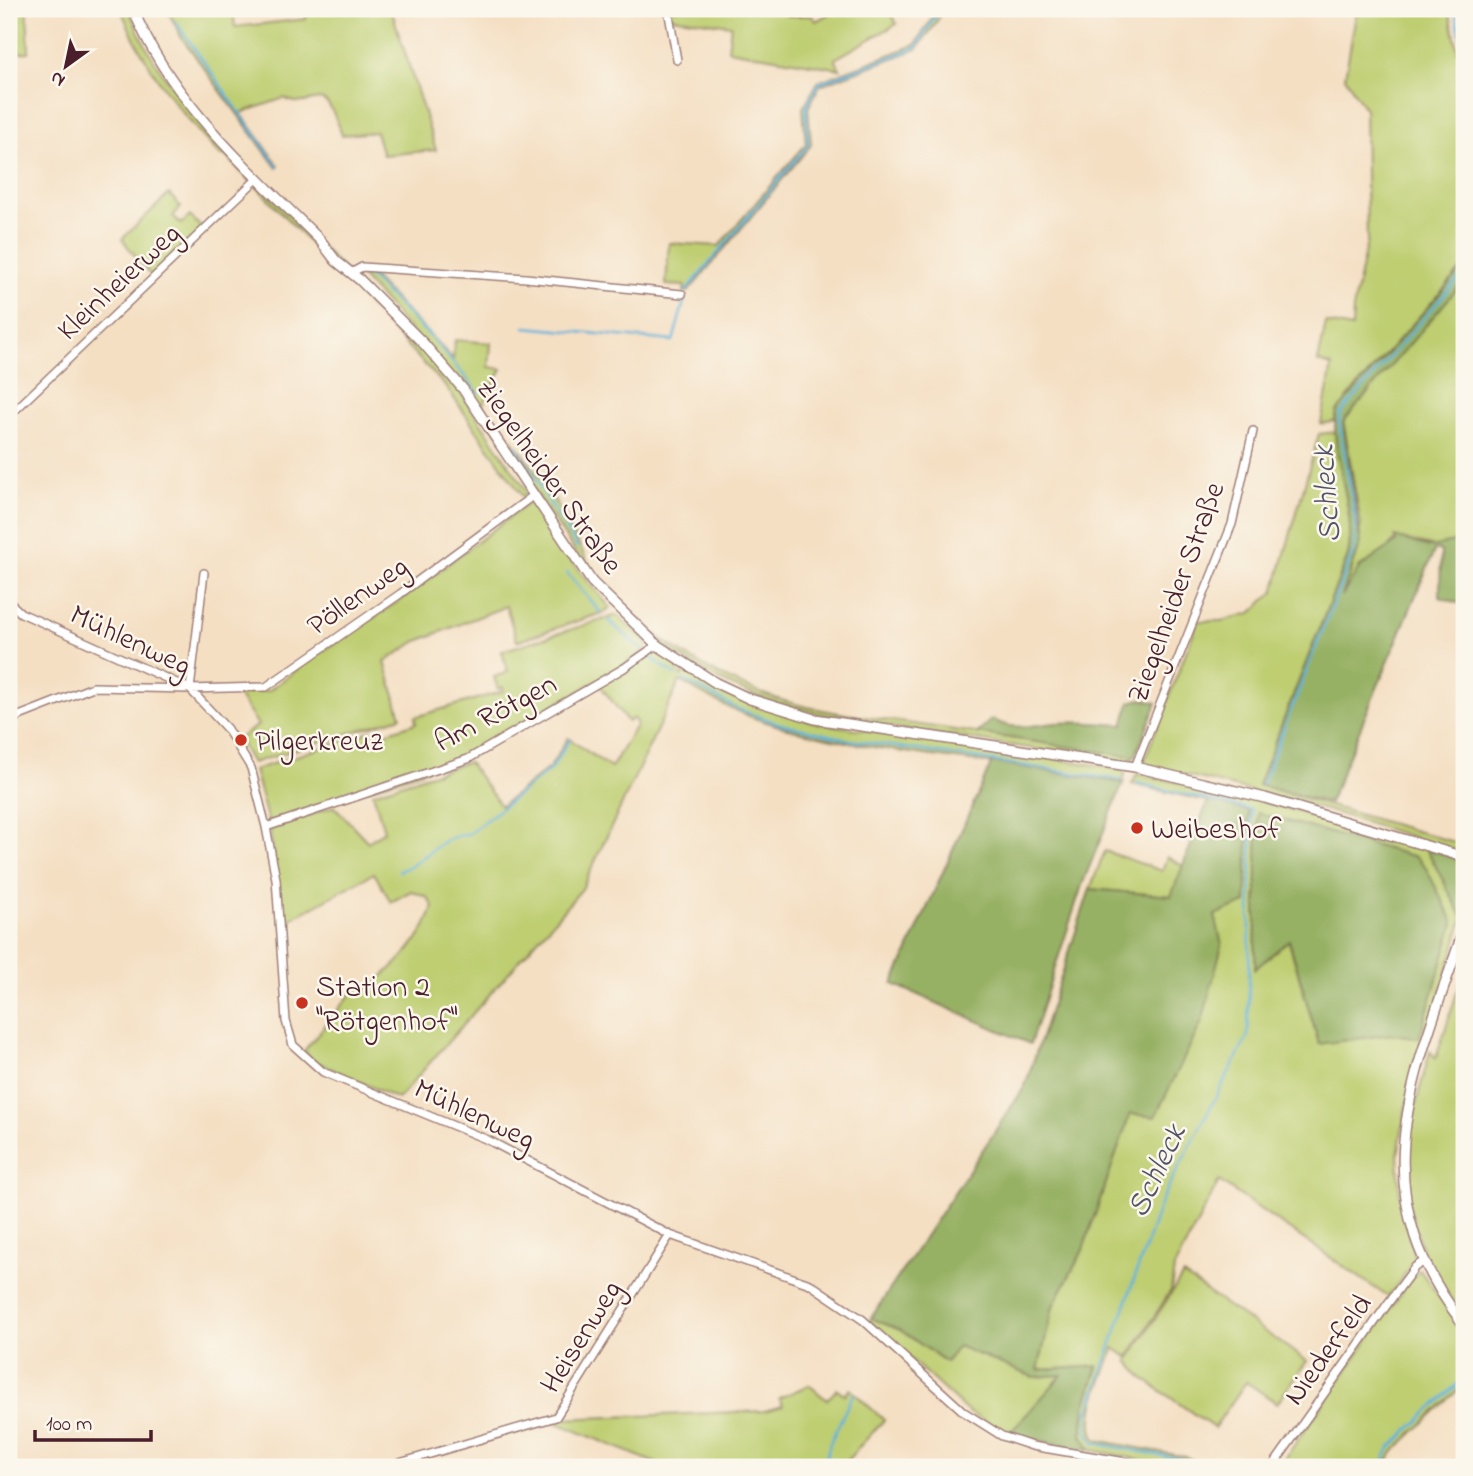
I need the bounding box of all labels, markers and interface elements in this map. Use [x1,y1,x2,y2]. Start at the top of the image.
north arrow [32,32,102,102]
text: N [45,63,71,93]
street label: Kleinheierweg [48,214,192,352]
street label: Ziegelheider Straße [463,369,632,585]
water label: Schleck [1301,441,1355,544]
street label: Ziegelheider Straße [1117,476,1238,710]
street label: Pöllenweg [299,546,419,649]
street label: Mühlenweg [62,594,198,689]
street label: Am Rötgen [427,664,566,765]
place label: Pilgerkreuz [255,721,383,765]
marker: Pilgerkreuz [233,732,249,748]
place label: Weibeshof [1151,809,1281,853]
marker: Weibeshof [1129,820,1145,836]
place label: Station 2 "Rötgenhof" [316,967,458,1045]
marker: Station 2 "Rötgenhof" [294,995,310,1011]
street label: Mühlenweg [406,1068,542,1163]
water label: Schleck [1116,1115,1201,1226]
street label: Heisenweg [530,1272,635,1403]
street label: Niederfeld [1274,1286,1385,1415]
scale bar [35,1399,150,1443]
text: 100 m [46,1410,92,1440]

